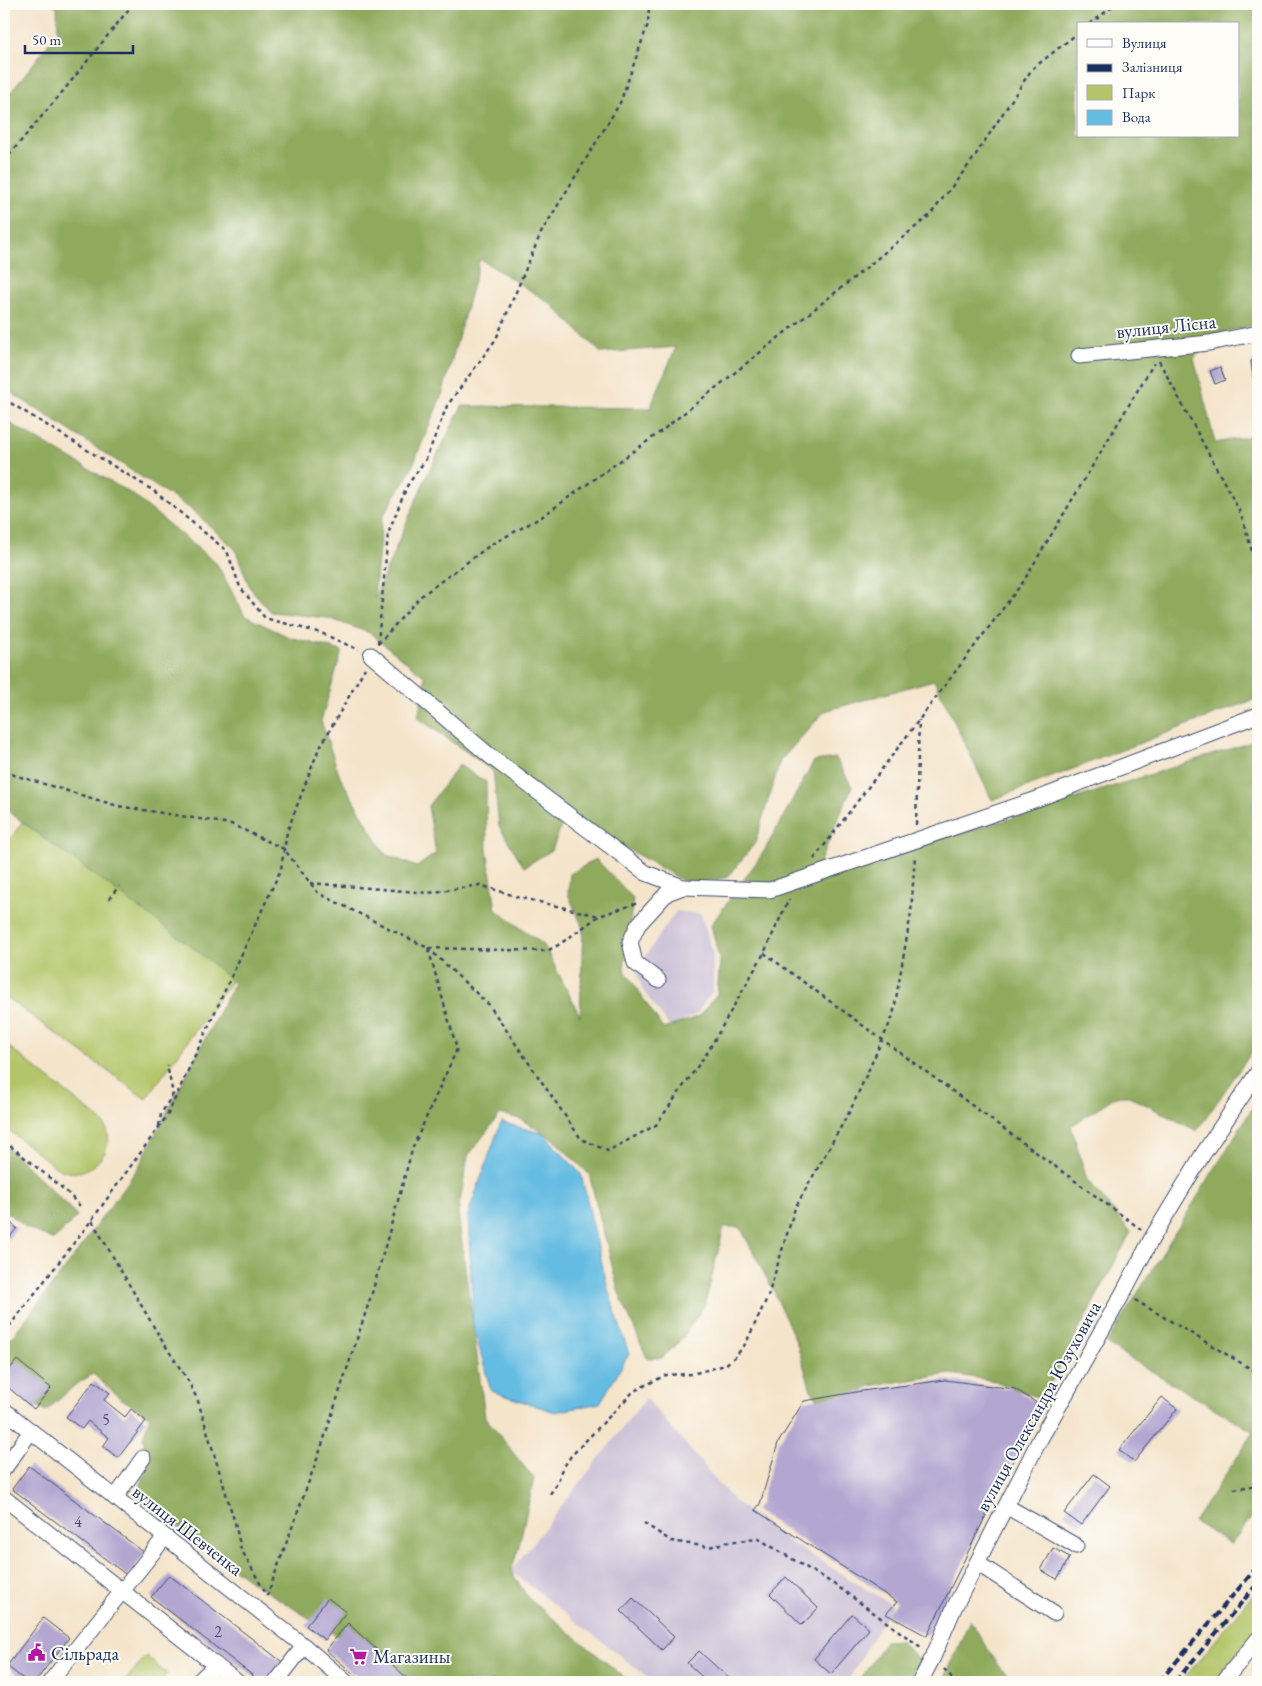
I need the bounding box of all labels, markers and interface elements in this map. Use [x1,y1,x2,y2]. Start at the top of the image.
scale bar [25,22,132,54]
legend [1077,22,1240,138]
text: 50 m [32,30,61,49]
text: Вулиця [1122,33,1167,52]
text: Залізниця [1122,57,1183,76]
text: Парк [1122,83,1155,102]
text: Вода [1122,107,1151,126]
street label: вулиця Лісна [1115,309,1217,344]
street label: вулиця Олександра Юзуховича [970,1296,1107,1516]
house number: 5 [102,1409,110,1430]
street label: вулиця Шевченка [127,1479,248,1582]
house number: 4 [74,1511,82,1532]
house number: 2 [214,1621,222,1642]
place label: Сільрада [51,1641,119,1666]
public building icon: Сільрада [27,1643,47,1663]
place label: Магазины [373,1644,451,1669]
supermarket icon: Магазины [349,1646,369,1666]

